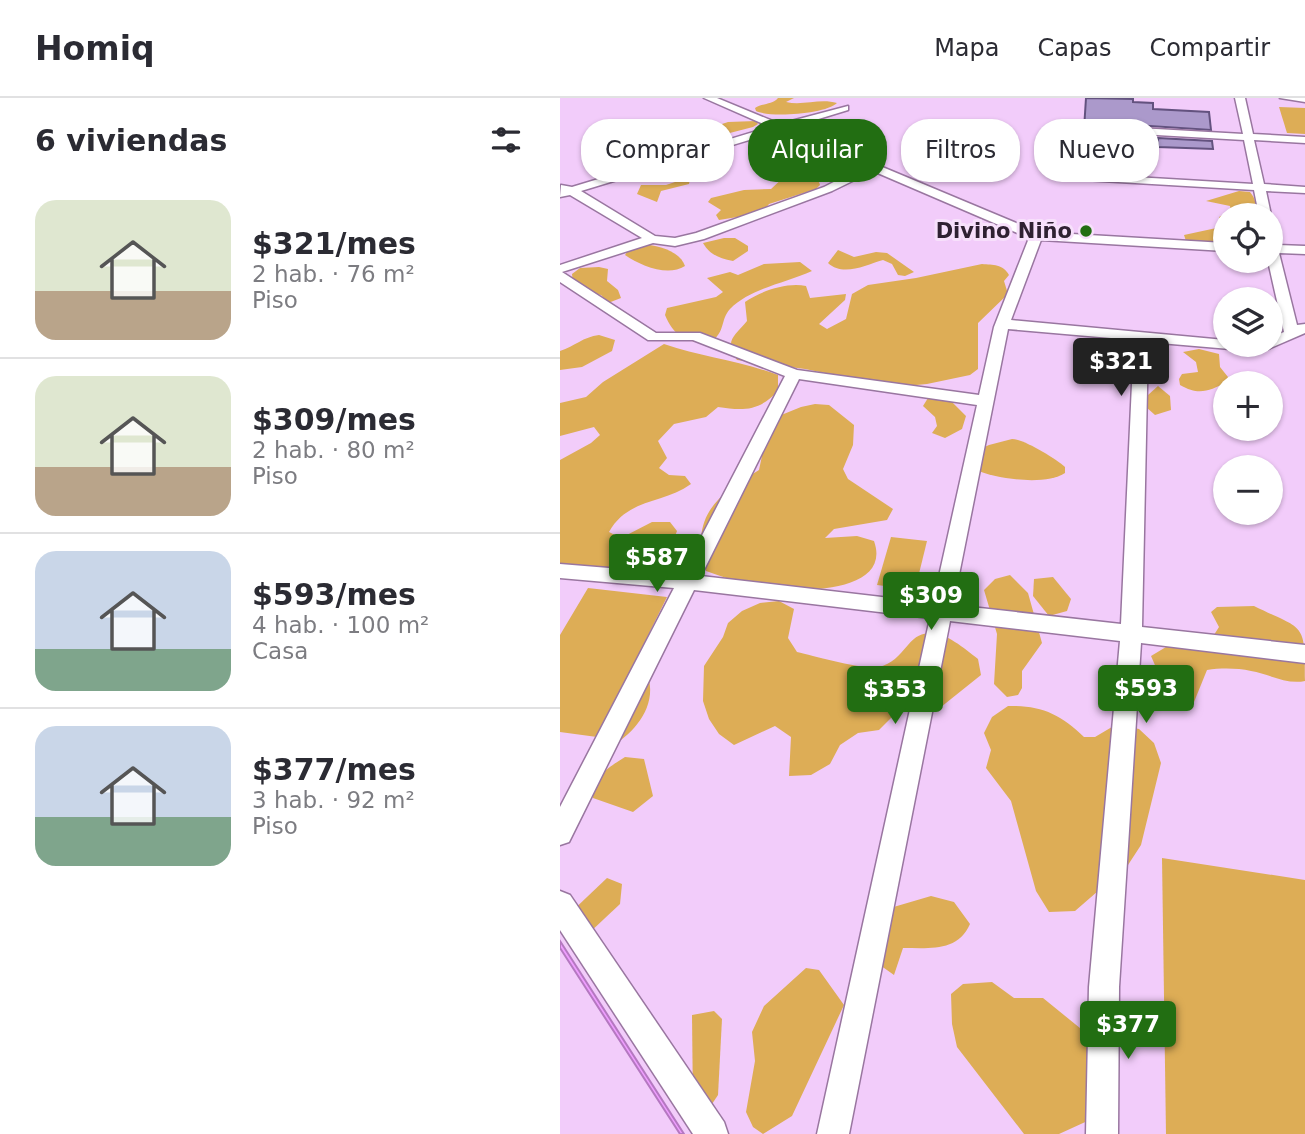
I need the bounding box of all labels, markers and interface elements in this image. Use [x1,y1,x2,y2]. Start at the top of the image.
text: Homiq [35,29,155,68]
text: Mapa [934,34,1000,62]
text: Capas [1038,34,1111,62]
text: Compartir [1149,34,1270,62]
chip: Comprar [581,119,734,182]
chip: Alquilar [748,119,887,182]
chip: Filtros [901,119,1020,182]
chip: Nuevo [1034,119,1159,182]
icon: filters [487,121,525,159]
text: 6 viviendas [35,123,227,158]
map controls [1213,203,1283,525]
button: locate [1213,203,1283,273]
place label: Divino Niño [936,219,1072,243]
marker: Divino Niño [1078,223,1094,239]
text: $321/mes [252,226,416,261]
icon: home [91,228,175,312]
text: 2 hab. · 76 m² [252,261,415,287]
text: Piso [252,287,298,313]
button: layers [1213,287,1283,357]
pin: $321 [1080,338,1162,398]
text: $321 [1089,348,1153,374]
button: + [1213,371,1283,441]
text: $309/mes [252,402,416,437]
icon: home [91,404,175,488]
text: 2 hab. · 80 m² [252,437,415,463]
button: − [1213,455,1283,525]
text: Piso [252,463,298,489]
pin: $587 [616,534,698,594]
text: $587 [625,544,689,570]
pin: $309 [890,573,972,632]
text: $593/mes [252,577,416,612]
icon: home [91,579,175,663]
text: $309 [899,582,963,608]
text: 4 hab. · 100 m² [252,612,429,638]
text: Casa [252,638,308,664]
pin: $353 [854,666,936,726]
pin: $593 [1105,666,1187,725]
text: $593 [1114,675,1178,701]
text: $353 [863,676,927,702]
text: $377/mes [252,752,416,787]
icon: home [91,754,175,838]
text: 3 hab. · 92 m² [252,787,415,813]
text: Piso [252,813,298,839]
pin: $377 [1087,1002,1169,1061]
text: $377 [1096,1011,1160,1037]

